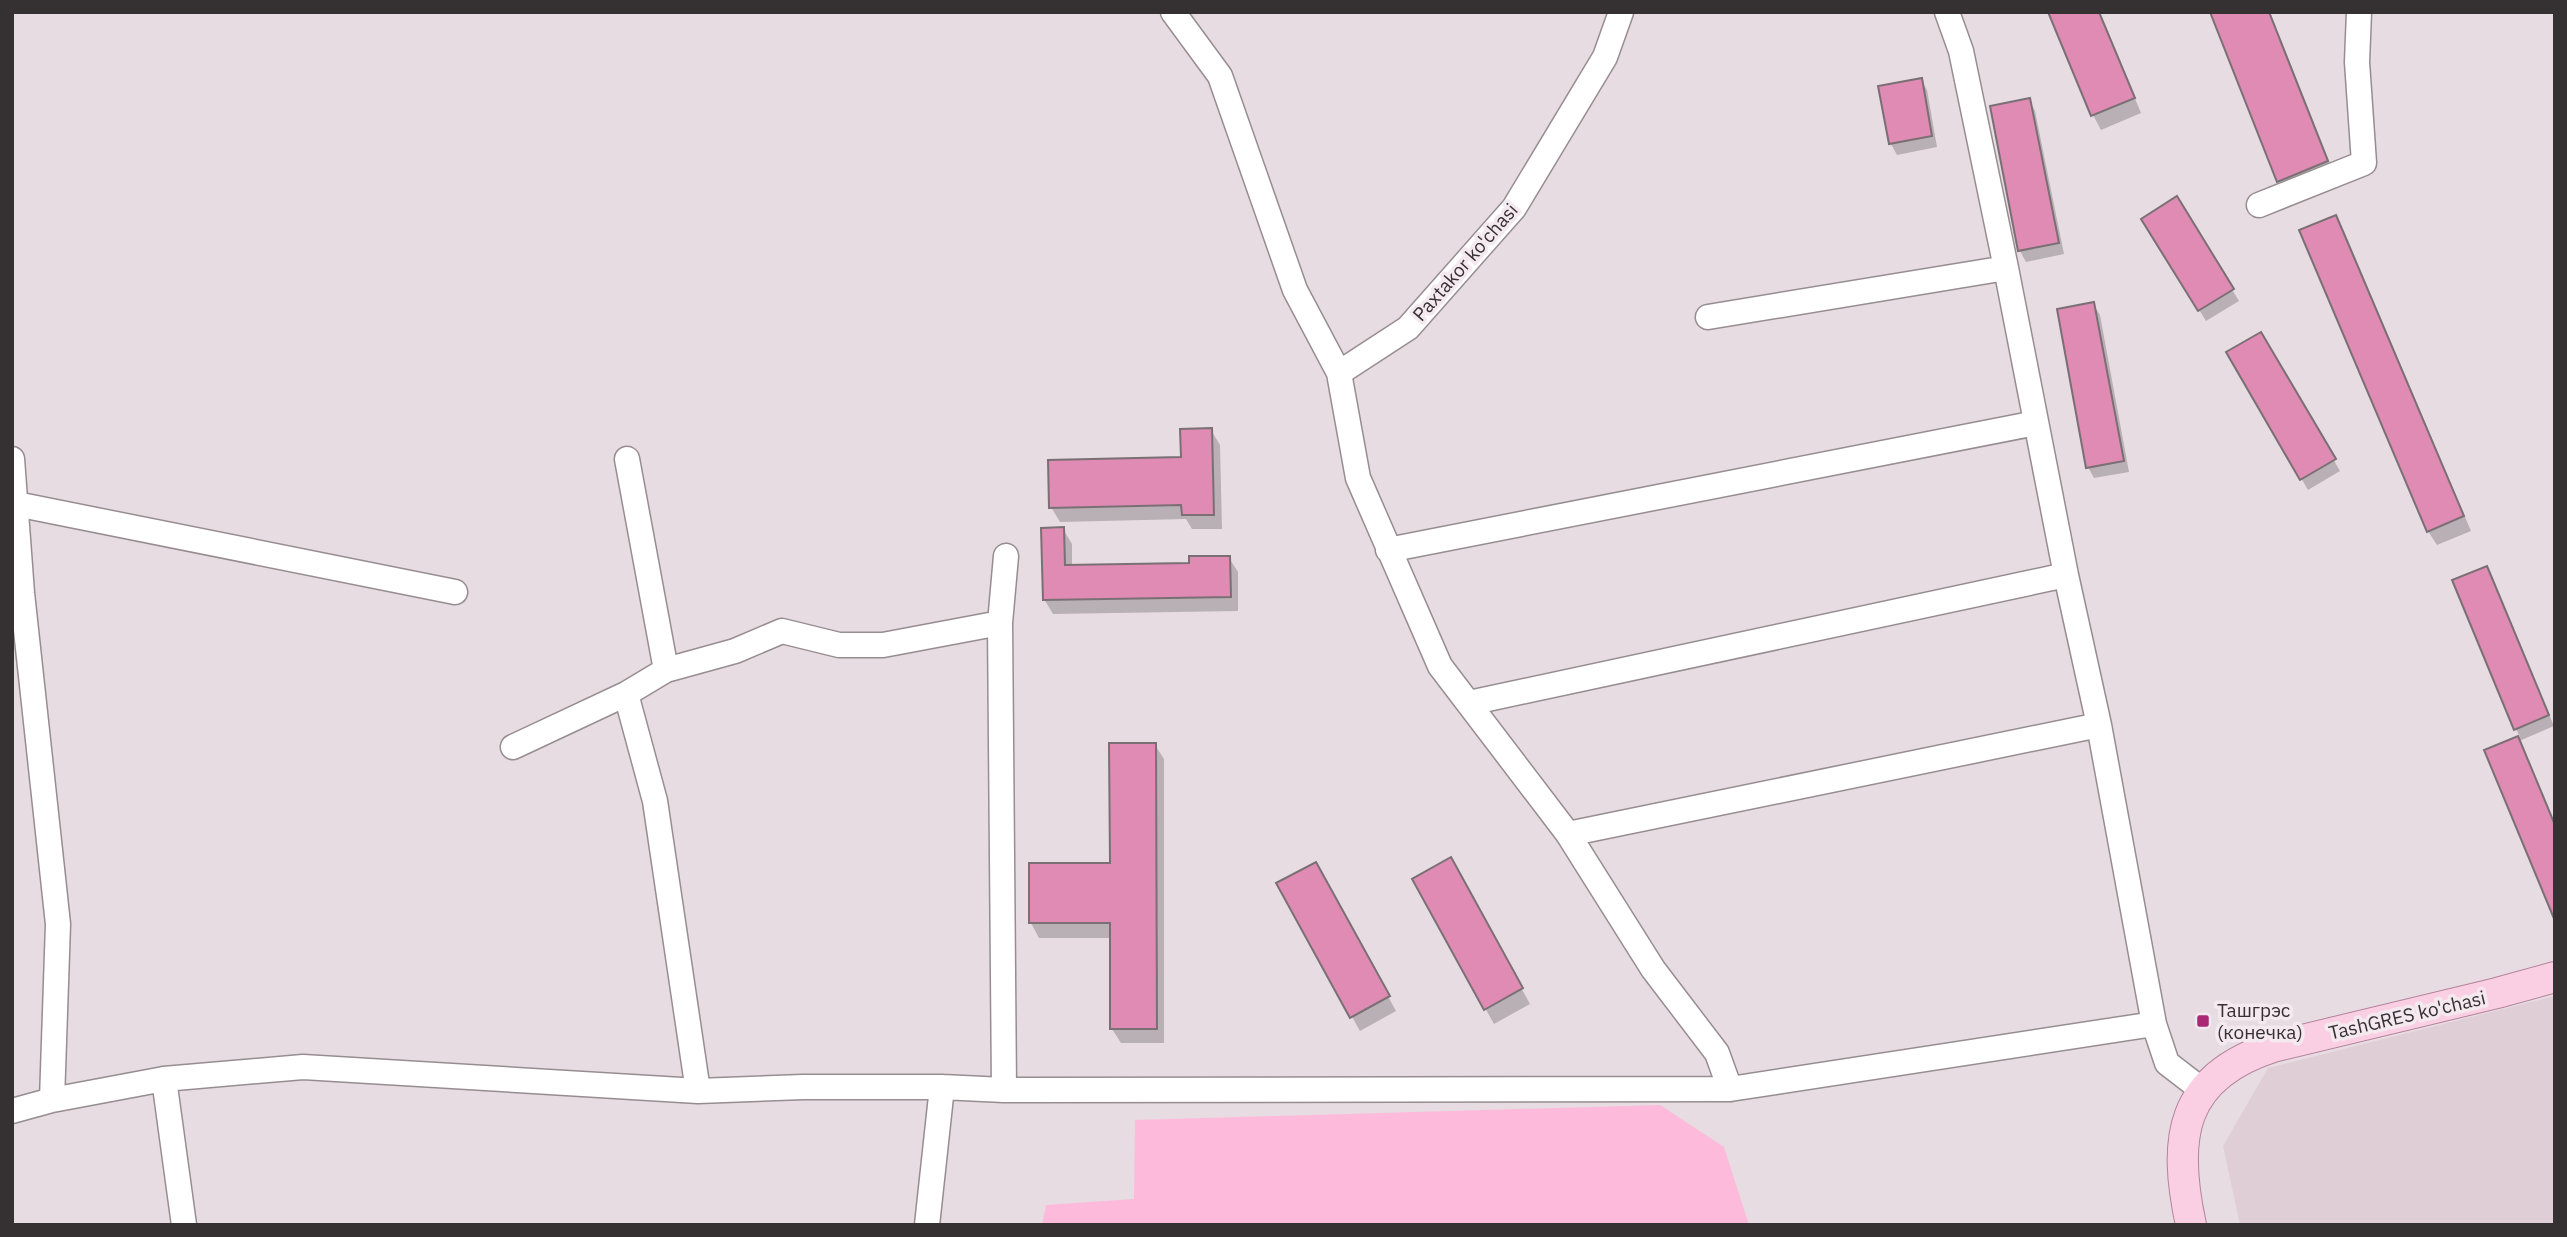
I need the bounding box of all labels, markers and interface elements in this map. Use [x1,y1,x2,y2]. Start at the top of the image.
street label: Paxtakor ko'chasi [1407,198,1523,326]
street label: TashGRES ko'chasi [2326,985,2488,1045]
place label: Ташгрэс (конечка) [2217,998,2303,1044]
marker: Ташгрэс (конечка) [2195,1013,2211,1029]

